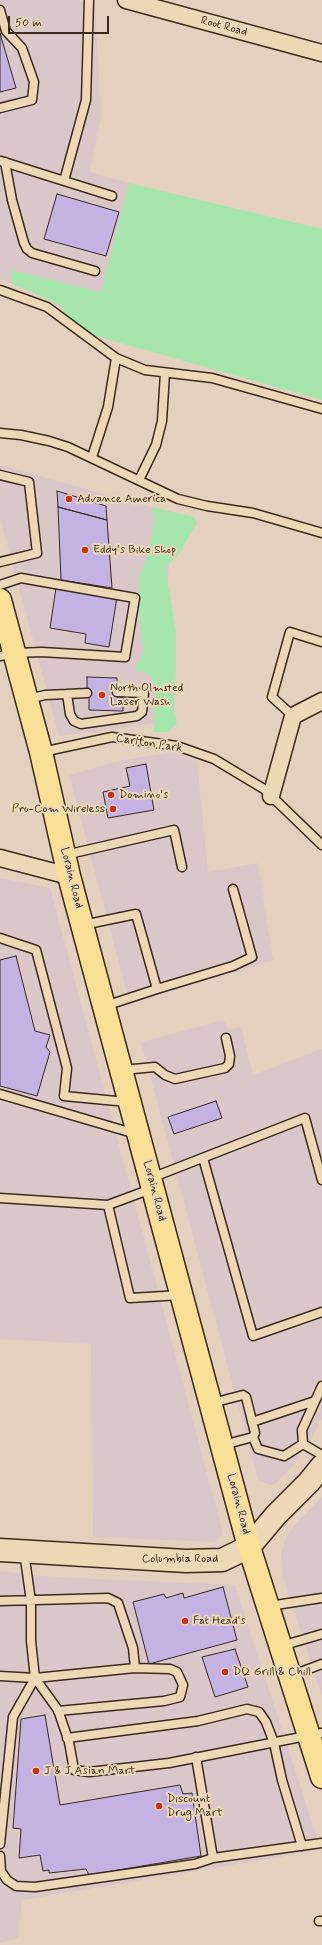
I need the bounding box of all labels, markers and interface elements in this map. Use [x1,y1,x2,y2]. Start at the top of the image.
scale bar [10,8,111,34]
street label: Root Road [199,14,249,40]
text: 50 m [15,15,42,31]
place label: Advance America [77,492,166,506]
marker: Advance America [64,494,74,504]
place label: Eddy's Bike Shop [93,543,176,557]
marker: Eddy's Bike Shop [80,545,90,555]
place label: North Olmsted Laser Wash [110,681,183,709]
marker: North Olmsted Laser Wash [97,690,107,700]
street label: Carlton Park [115,732,183,756]
place label: Domino's [119,788,168,802]
marker: Domino's [106,790,116,800]
place label: Pro-Com Wireless [12,802,105,816]
marker: Pro-Com Wireless [108,804,118,814]
street label: Lorain Road [56,846,86,910]
street label: Lorain Road [139,1159,169,1223]
street label: Lorain Road [223,1472,253,1536]
street label: Columbia Road [142,1552,218,1566]
place label: Fat Head's [193,1614,246,1628]
marker: Fat Head's [180,1616,190,1626]
place label: DQ Grill & Chill [233,1665,311,1679]
marker: DQ Grill & Chill [220,1667,230,1677]
place label: J & J Asian Mart [44,1764,135,1778]
marker: J & J Asian Mart [31,1766,41,1776]
place label: Discount Drug Mart [167,1792,222,1820]
marker: Discount Drug Mart [154,1801,164,1811]

